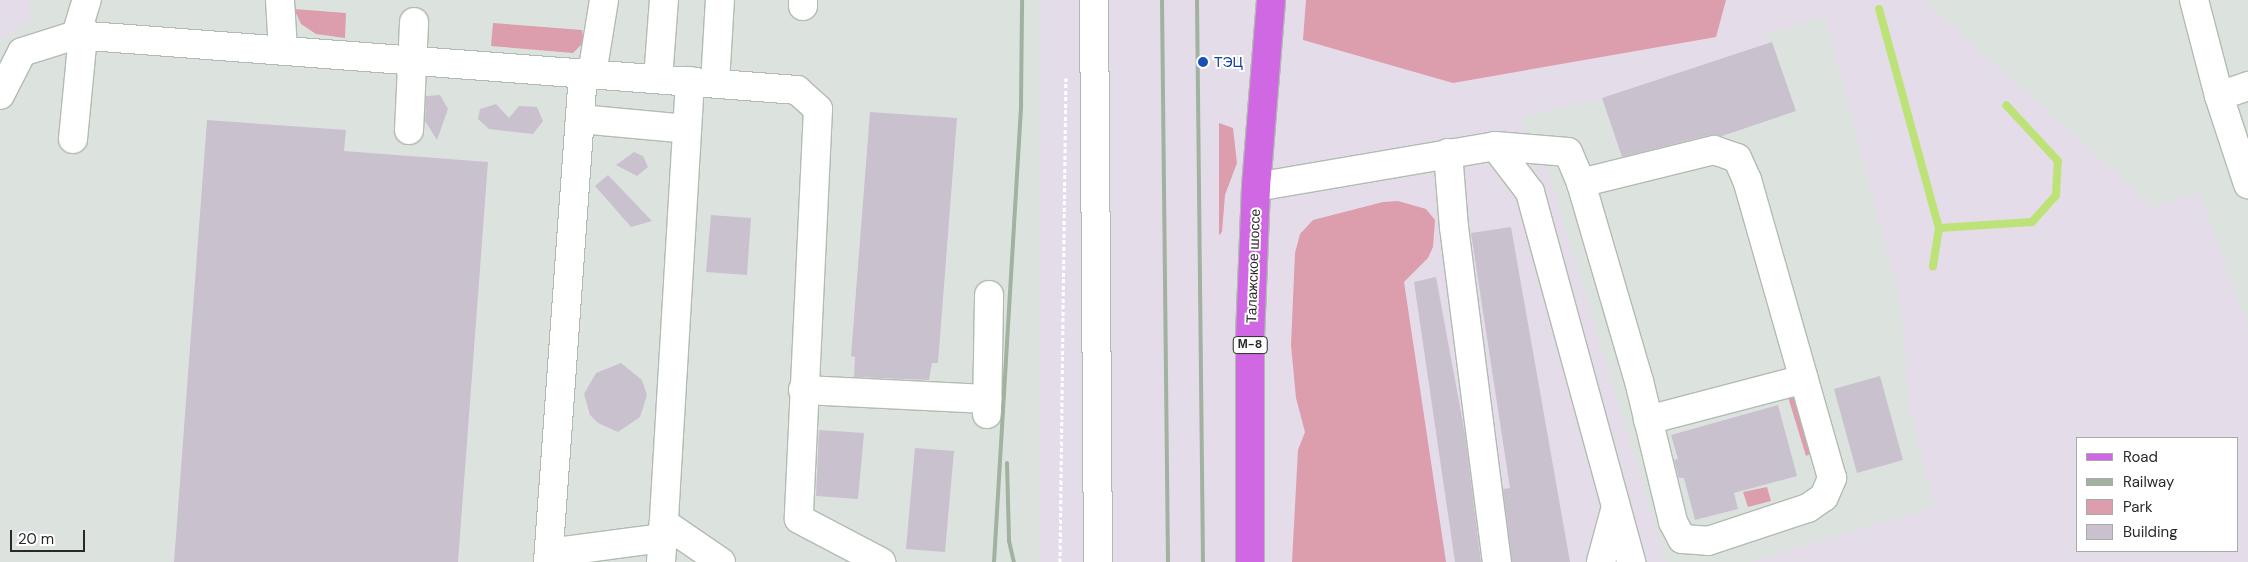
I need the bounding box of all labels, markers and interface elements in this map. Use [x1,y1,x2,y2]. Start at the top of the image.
place label: ТЭЦ [1214,54,1243,70]
marker: ТЭЦ [1196,55,1210,69]
street label: Талажское шоссе [1243,209,1263,323]
road number: М-8 [1232,336,1268,354]
legend [2076,437,2238,552]
text: Road [2123,447,2158,467]
text: Railway [2123,472,2174,492]
text: Park [2123,497,2153,517]
scale bar [12,520,88,552]
text: Building [2123,522,2178,542]
text: 20 m [18,529,54,549]

